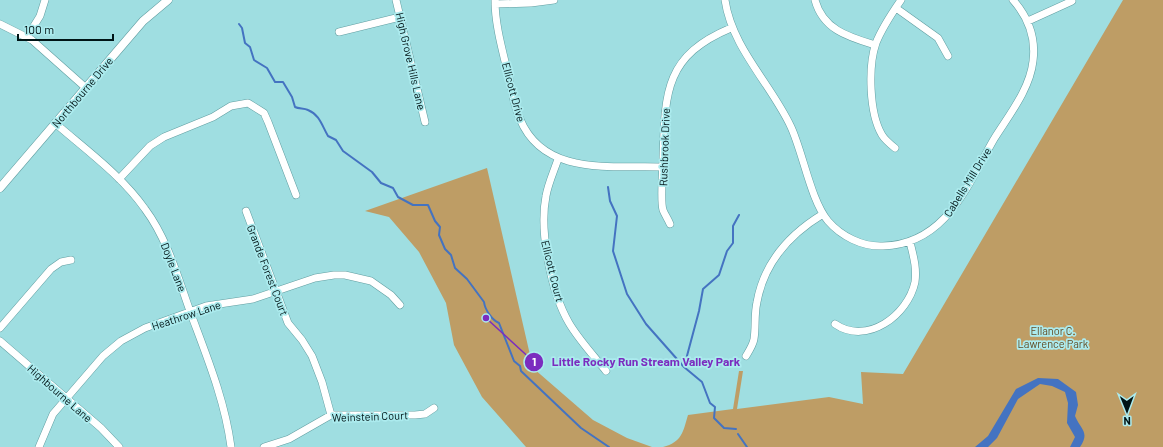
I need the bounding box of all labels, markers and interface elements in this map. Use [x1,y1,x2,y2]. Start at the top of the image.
street label: High Grove Hills Lane [393,11,429,111]
scale bar [18,16,113,42]
text: 100 m [24,22,54,36]
street label: Northbourne Drive [49,54,115,130]
street label: Ellicott Drive [500,61,528,123]
street label: Rushbrook Drive [656,108,672,186]
street label: Cabells Mill Drive [941,145,994,219]
street label: Grande Forest Court [245,223,291,317]
street label: Ellicott Court [539,239,567,303]
street label: Doyle Lane [159,240,189,294]
street label: Heathrow Lane [150,298,222,332]
park label: Ellanor C. Lawrence Park [1018,324,1089,350]
callout: Little Rocky Run Stream Valley Park [524,350,748,374]
text: 1 [532,354,536,368]
text: Little Rocky Run Stream Valley Park [552,354,741,368]
street label: Highbourne Lane [25,361,95,425]
north arrow [1107,391,1147,431]
street label: Weinstein Court [332,408,408,424]
text: N [1123,415,1131,428]

